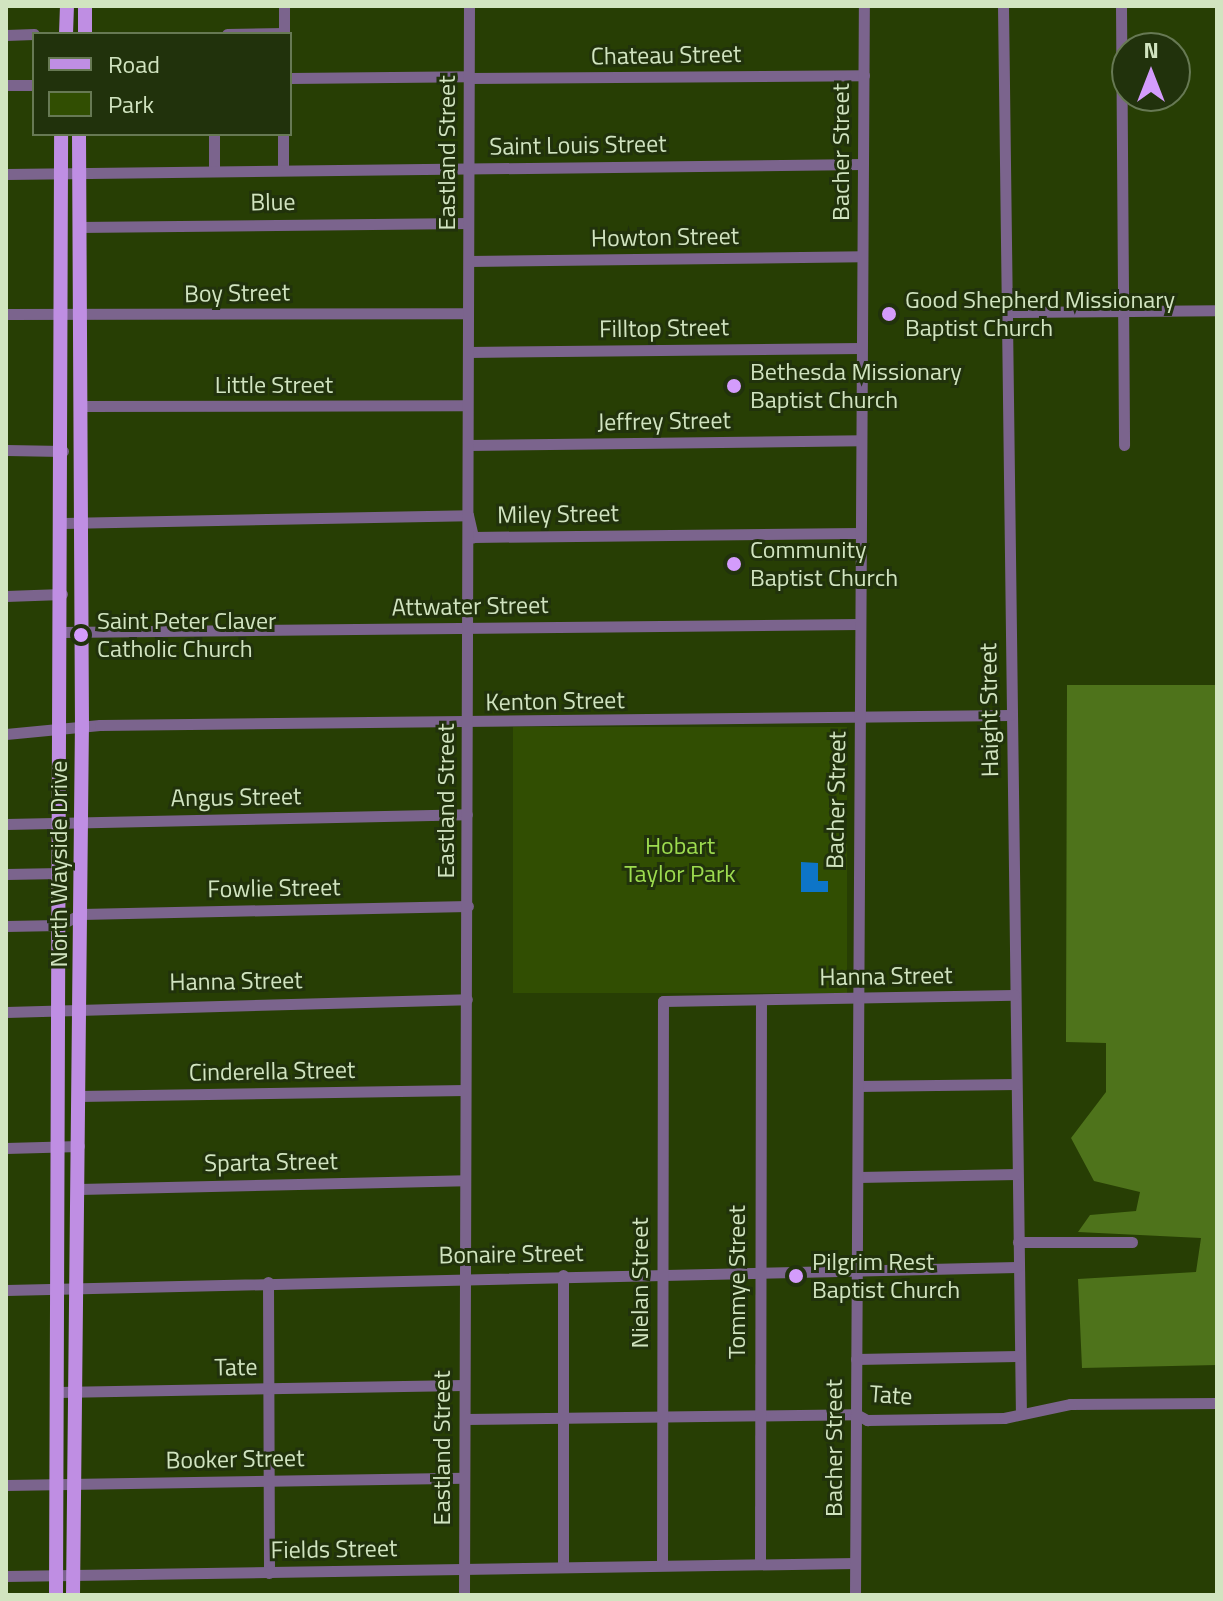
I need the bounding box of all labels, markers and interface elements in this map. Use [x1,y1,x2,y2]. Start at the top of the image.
legend [32,32,292,136]
north arrow [1111,32,1191,112]
text: N [1143,33,1159,67]
street label: Chateau Street [591,39,741,71]
text: Road [108,46,160,82]
street label: Eastland Street [433,75,461,231]
street label: Bacher Street [827,83,855,221]
text: Park [108,86,154,122]
street label: Saint Louis Street [489,129,667,161]
street label: Blue [250,187,296,217]
street label: Howton Street [591,221,739,253]
street label: Boy Street [184,278,290,308]
place label: Good Shepherd Missionary Baptist Church [905,286,1175,342]
marker: Good Shepherd Missionary Baptist Church [880,305,898,323]
street label: Filltop Street [599,312,729,344]
place label: Bethesda Missionary Baptist Church [750,358,962,414]
street label: Little Street [215,371,333,399]
marker: Bethesda Missionary Baptist Church [725,377,743,395]
street label: Jeffrey Street [597,405,731,437]
street label: Miley Street [497,499,619,529]
place label: Community Baptist Church [750,536,898,592]
marker: Community Baptist Church [725,555,743,573]
street label: Attwater Street [391,590,549,622]
place label: Saint Peter Claver Catholic Church [97,607,276,663]
marker: Saint Peter Claver Catholic Church [72,626,90,644]
street label: Haight Street [973,643,1005,777]
street label: Kenton Street [485,685,625,717]
street label: Eastland Street [432,723,460,879]
street label: Bacher Street [820,731,852,869]
street label: North Wayside Drive [45,761,73,967]
street label: Angus Street [170,781,302,813]
park label: Hobart Taylor Park [624,832,736,888]
street label: Fowlie Street [207,872,341,904]
street label: Hanna Street [819,960,953,992]
street label: Hanna Street [169,965,303,997]
street label: Cinderella Street [189,1055,355,1087]
street label: Sparta Street [204,1146,338,1178]
street label: Tommye Street [723,1205,751,1359]
street label: Nielan Street [626,1217,654,1349]
street label: Bonaire Street [438,1238,584,1270]
place label: Pilgrim Rest Baptist Church [812,1248,960,1304]
marker: Pilgrim Rest Baptist Church [787,1267,805,1285]
street label: Tate [214,1352,258,1382]
street label: Eastland Street [428,1370,456,1526]
street label: Bacher Street [820,1379,848,1517]
street label: Tate [869,1379,913,1411]
street label: Booker Street [165,1443,305,1475]
street label: Fields Street [270,1533,398,1565]

